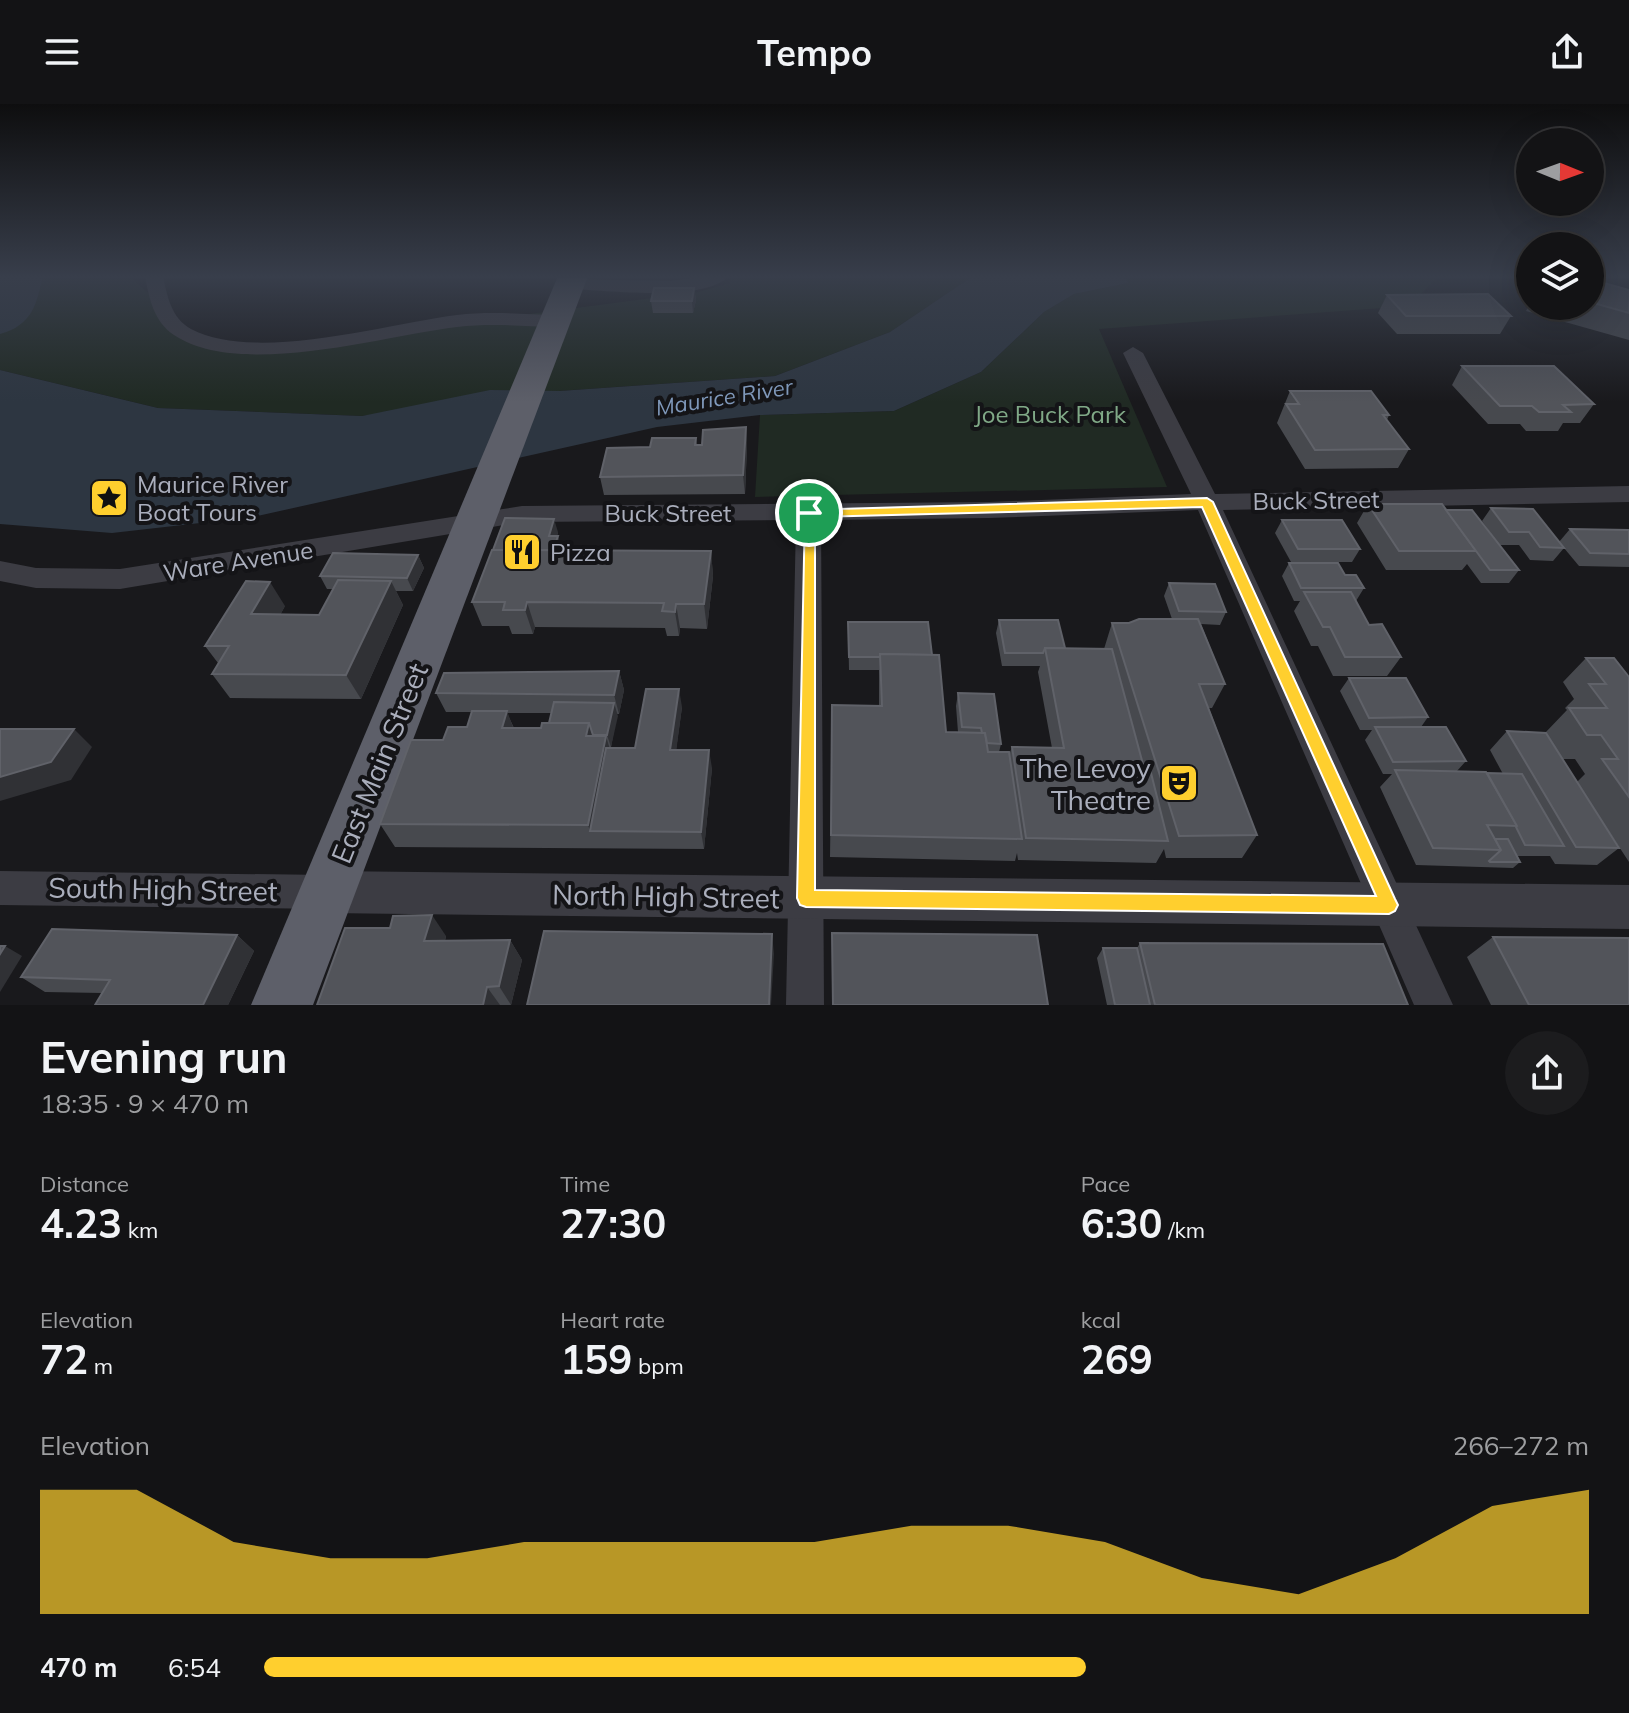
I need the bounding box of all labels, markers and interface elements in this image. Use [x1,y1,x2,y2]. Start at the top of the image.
icon: menu [40,30,84,74]
text: Tempo [757,30,872,75]
icon: share [1545,30,1589,74]
north arrow [1516,128,1604,216]
map controls [1516,128,1604,320]
button: layers [1516,232,1604,320]
water label: Maurice River [654,372,795,422]
park label: Joe Buck Park [974,399,1127,429]
place label: Maurice River Boat Tours [137,469,288,527]
place icon: Maurice River Boat Tours [88,477,130,519]
pin [775,479,843,547]
street label: Buck Street [1252,484,1380,516]
icon: arrive [787,491,831,535]
street label: Buck Street [604,498,732,528]
restaurant icon: Pizza [501,531,543,573]
street label: Ware Avenue [161,534,315,588]
place label: Pizza [550,537,611,567]
street label: East Main Street [323,658,435,868]
place label: The Levoy Theatre [1020,750,1151,817]
theatre icon: The Levoy Theatre [1158,762,1200,804]
street label: South High Street [48,870,278,909]
street label: North High Street [552,877,780,915]
text: Evening run [40,1029,287,1084]
button: share [1505,1031,1589,1115]
text: 18:35 · 9 × 470 m [40,1087,249,1120]
text: Distance [40,1170,129,1198]
text: Time [560,1170,610,1198]
text: Pace [1081,1170,1130,1198]
text: 4.23 [40,1198,122,1248]
text: 27:30 [560,1198,666,1248]
text: 6:30 [1081,1198,1163,1248]
text: km [122,1216,158,1244]
text: /km [1163,1216,1205,1244]
text: Elevation [40,1306,133,1334]
text: Heart rate [560,1306,665,1334]
text: kcal [1081,1306,1121,1334]
text: 72 [40,1334,88,1384]
text: 159 [560,1334,632,1384]
text: 269 [1081,1334,1153,1384]
text: m [88,1352,113,1380]
text: bpm [632,1352,684,1380]
text: Elevation [40,1429,150,1462]
text: 266–272 m [1453,1429,1589,1462]
text: 470 m [40,1651,117,1684]
text: 6:54 [168,1651,221,1684]

